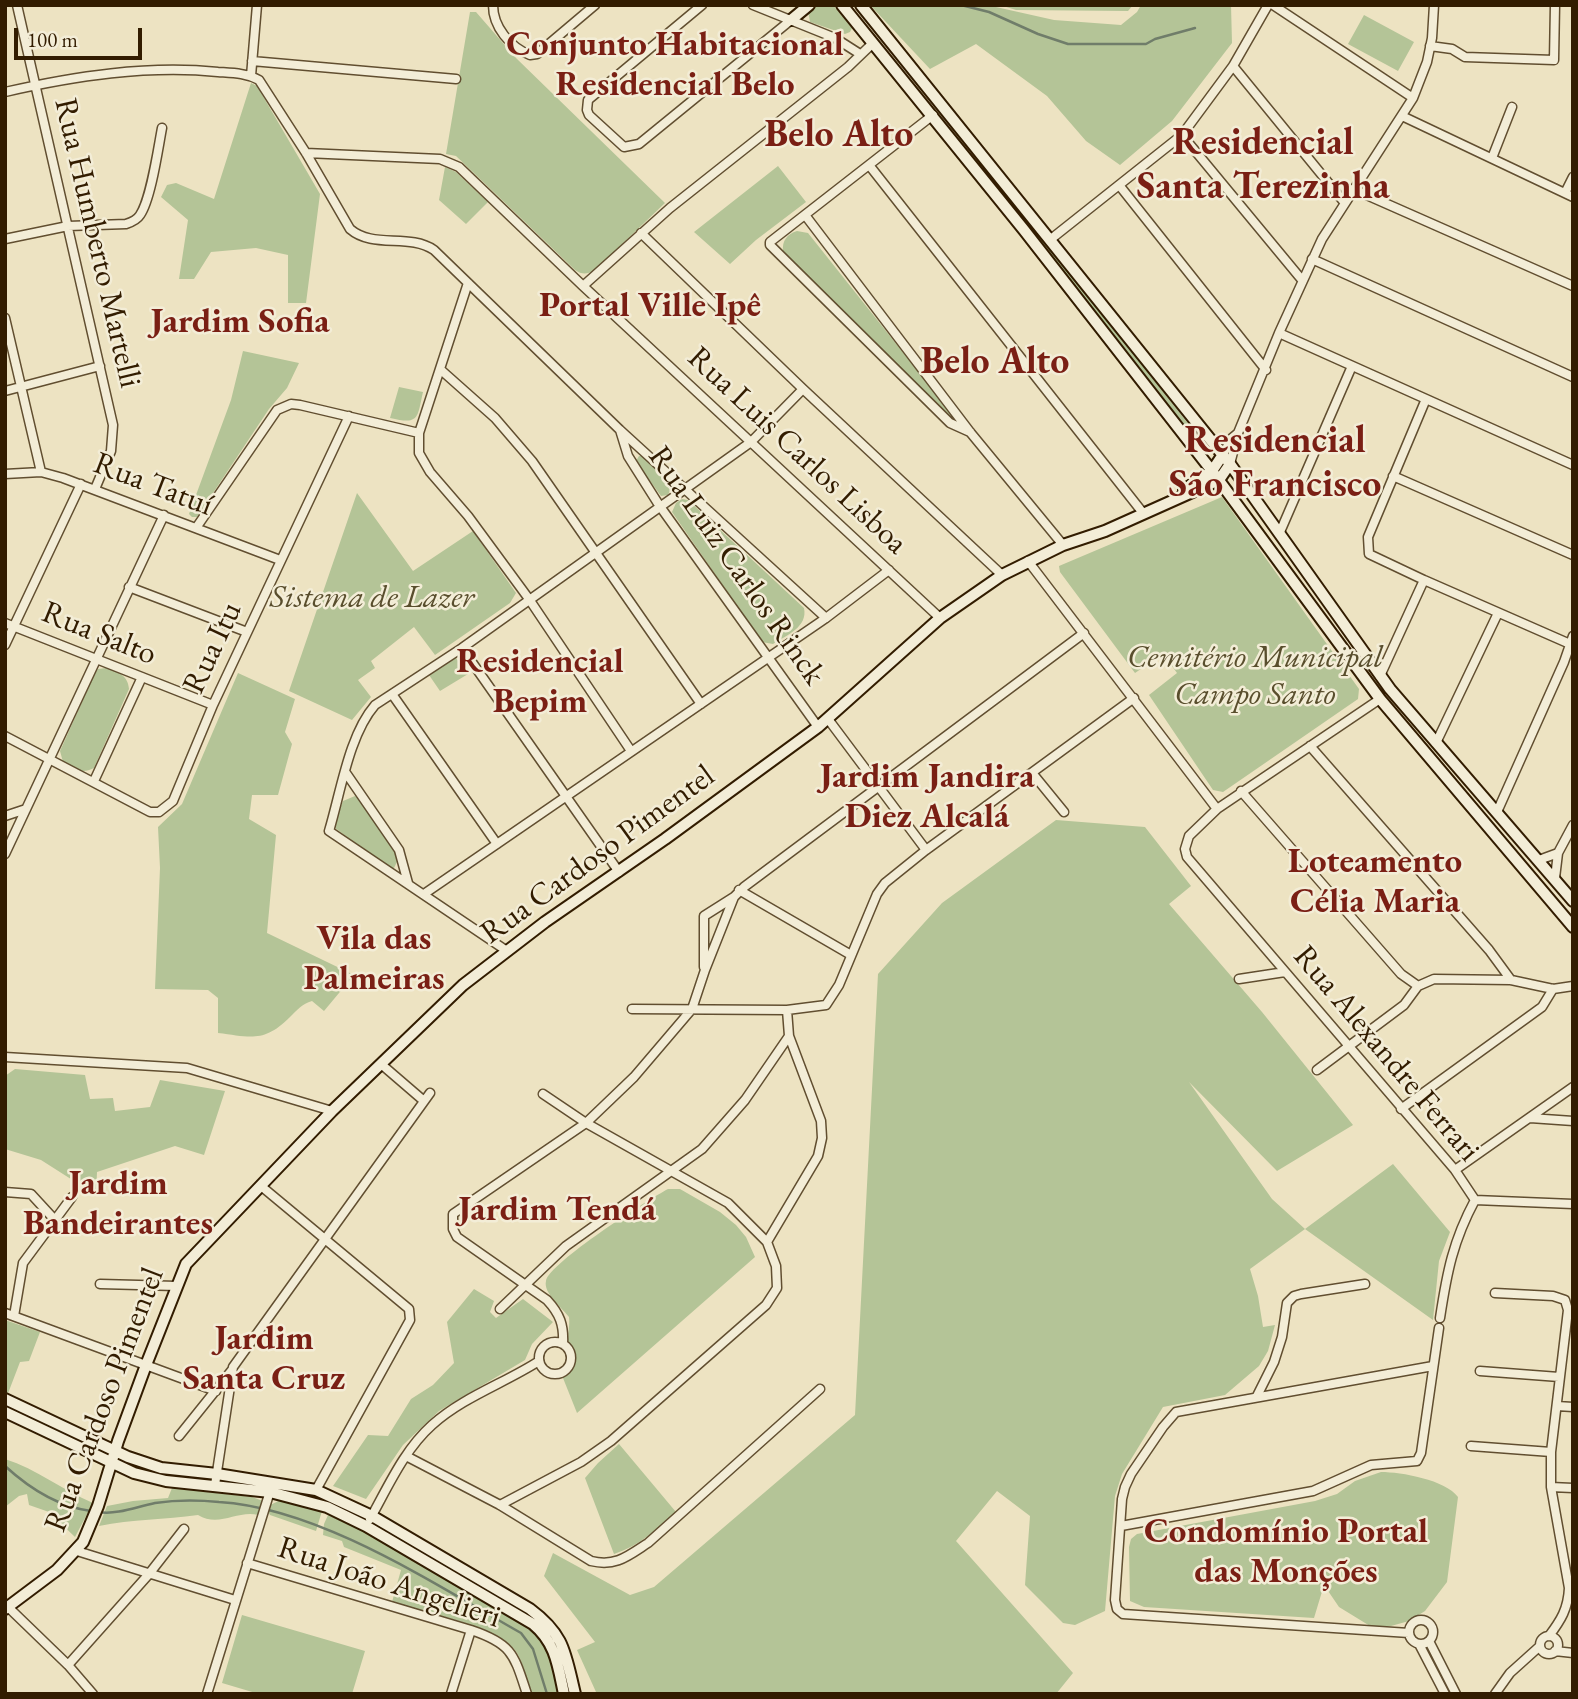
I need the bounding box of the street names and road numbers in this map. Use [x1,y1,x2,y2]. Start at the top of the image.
street label: Rua Humberto Martelli [45,95,149,391]
street label: Rua Luis Carlos Lisboa [679,339,915,563]
street label: Rua Luiz Carlos Rinck [639,439,833,693]
street label: Rua Tatuí [88,445,218,525]
street label: Rua Salto [36,594,162,674]
street label: Rua Itu [175,596,251,700]
street label: Rua Cardoso Pimentel [474,757,722,953]
street label: Rua Alexandre Ferrari [1285,938,1487,1170]
street label: Rua Cardoso Pimentel [37,1263,173,1537]
street label: Rua João Angelieri [273,1529,505,1637]

